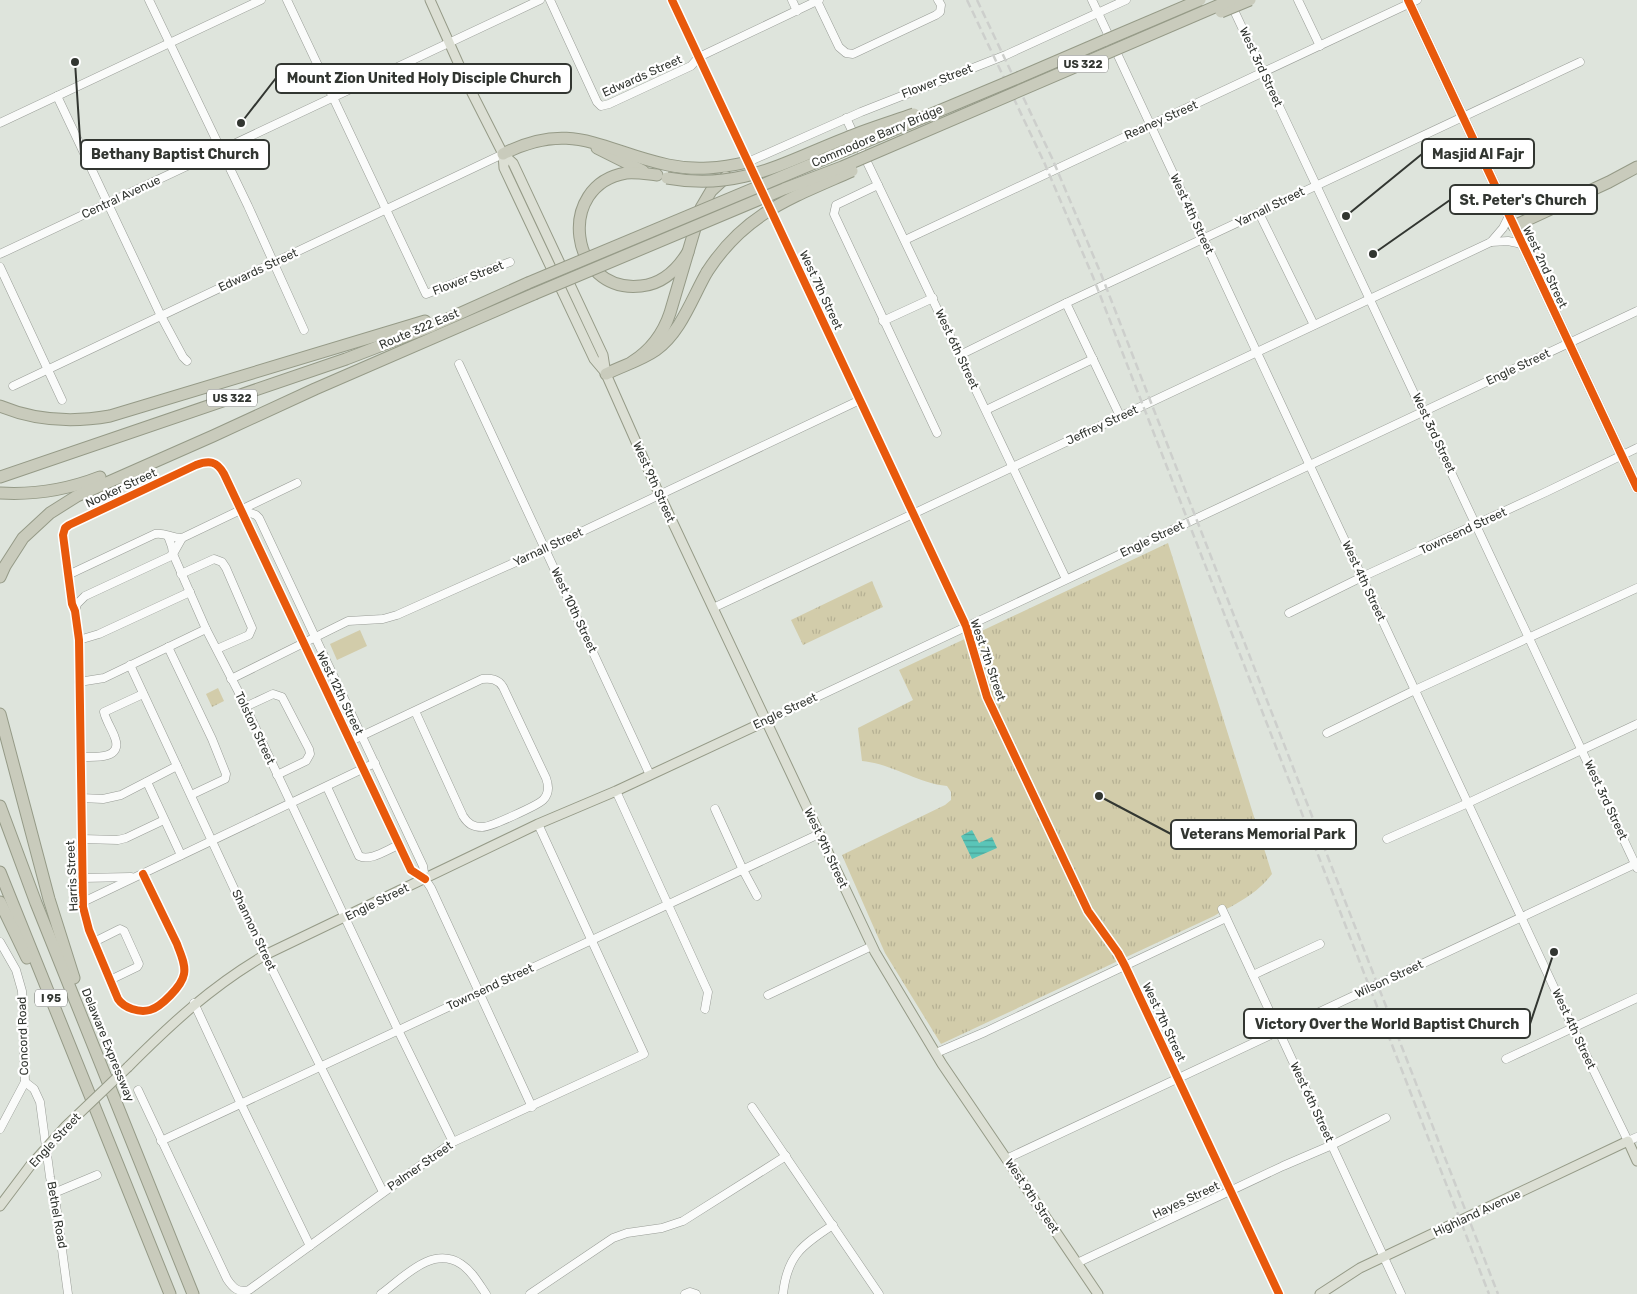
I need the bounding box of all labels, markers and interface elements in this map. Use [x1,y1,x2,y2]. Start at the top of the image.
street label: West 3rd Street [1236,25,1286,109]
street label: Edwards Street [600,52,684,100]
road number: US 322 [1058,56,1108,72]
street label: Flower Street [900,61,975,101]
callout: Mount Zion United Holy Disciple Church [276,64,571,93]
text: Mount Zion United Holy Disciple Church [287,70,561,87]
street label: Reaney Street [1122,97,1200,142]
street label: Commodore Barry Bridge [809,102,945,170]
callout: Masjid Al Fajr [1422,139,1534,168]
callout: Bethany Baptist Church [81,140,269,169]
text: Bethany Baptist Church [91,146,259,163]
text: Masjid Al Fajr [1432,146,1525,163]
street label: West 4th Street [1167,172,1217,257]
street label: Central Avenue [79,173,163,221]
street label: Yarnall Street [1233,184,1307,230]
callout: St. Peter's Church [1450,185,1597,214]
text: St. Peter's Church [1459,192,1587,209]
street label: West 2nd Street [1520,224,1570,311]
street label: Edwards Street [216,245,300,294]
street label: West 7th Street [797,248,846,332]
street label: Flower Street [431,258,506,298]
street label: Route 322 East [377,306,461,352]
street label: West 6th Street [932,307,982,392]
street label: Engle Street [1484,346,1552,388]
road number: US 322 [207,389,257,406]
street label: West 3rd Street [1409,391,1459,475]
street label: Jeffrey Street [1064,402,1140,448]
street label: West 9th Street [630,440,678,525]
street label: Nooker Street [83,465,159,511]
street label: Townsend Street [1417,505,1509,557]
street label: Engle Street [1118,518,1186,560]
street label: Yarnall Street [511,525,585,569]
street label: West 4th Street [1339,539,1389,624]
street label: West 10th Street [548,565,600,655]
street label: West 7th Street [967,617,1009,703]
street label: West 12th Street [314,649,367,738]
street label: Tolston Street [232,690,278,767]
street label: Engle Street [751,690,819,732]
street label: West 3rd Street [1581,758,1631,842]
street label: West 9th Street [801,806,851,890]
callout: Veterans Memorial Park [1171,820,1356,849]
text: Veterans Memorial Park [1180,826,1346,843]
street label: Harris Street [63,840,81,912]
street label: Engle Street [343,880,411,923]
street label: Shannon Street [229,887,279,973]
street label: Wilson Street [1353,957,1425,1001]
street label: Townsend Street [444,961,536,1013]
street label: West 7th Street [1140,980,1189,1064]
street label: Delaware Expressway [79,986,137,1104]
street label: West 4th Street [1549,987,1599,1072]
road number: I 95 [35,990,67,1006]
street label: Concord Road [15,996,31,1076]
callout: Victory Over the World Baptist Church [1244,1009,1530,1038]
text: Victory Over the World Baptist Church [1255,1016,1519,1033]
street label: West 6th Street [1287,1060,1337,1145]
street label: Engle Street [26,1110,84,1170]
street label: Palmer Street [385,1138,456,1194]
street label: West 9th Street [1002,1156,1062,1236]
street label: Hayes Street [1150,1178,1222,1222]
street label: Bethel Road [44,1180,70,1250]
street label: Highland Avenue [1431,1187,1523,1239]

